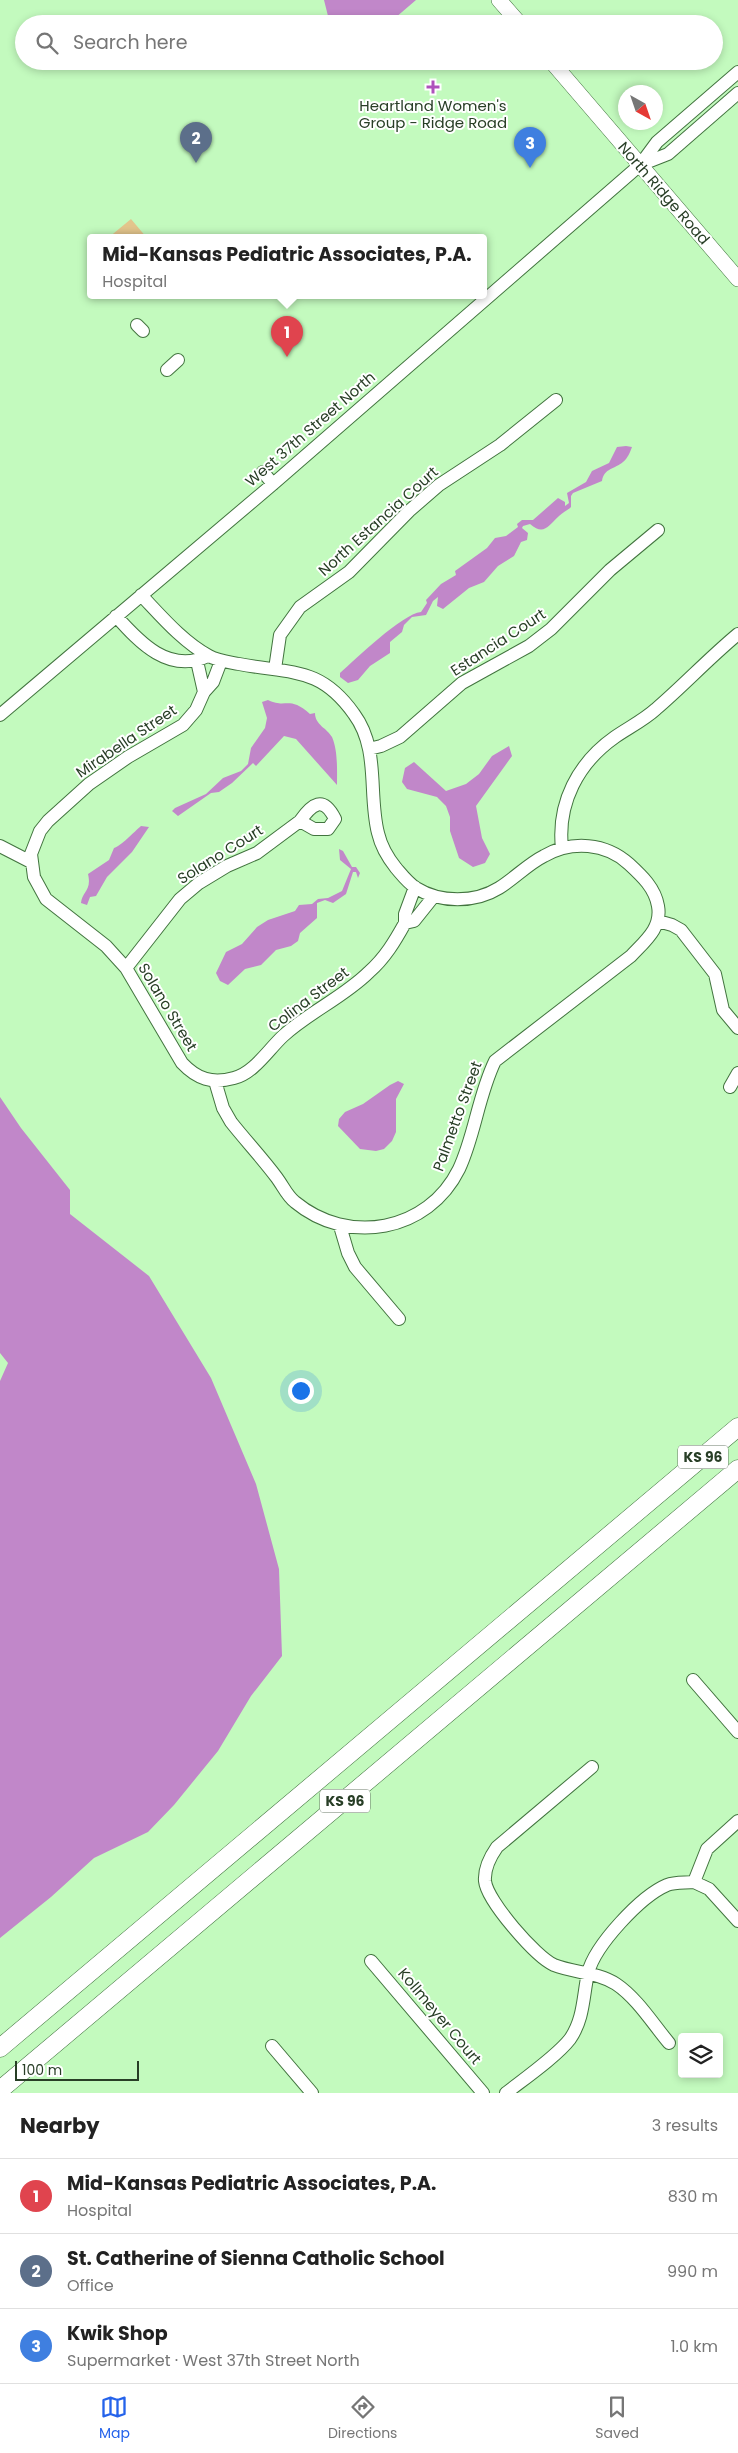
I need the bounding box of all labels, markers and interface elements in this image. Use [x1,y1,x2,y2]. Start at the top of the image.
search box [15,15,723,70]
icon: search [33,29,61,57]
text: Search here [73,29,187,56]
marker: Heartland Women's Group - Ridge Road [426,80,440,94]
north arrow [618,85,663,130]
place label: Heartland Women's Group - Ridge Road [359,95,507,133]
pin: 2 [180,122,212,163]
pin: 3 [514,127,546,168]
street label: North Ridge Road [613,137,715,249]
popup [87,234,487,299]
text: Mid-Kansas Pediatric Associates, P.A. [102,241,472,268]
text: Hospital [102,270,167,293]
pin: 1 [271,316,303,357]
street label: West 37th Street North [240,367,380,491]
street label: North Estancia Court [314,462,442,580]
street label: Estancia Court [446,603,550,681]
street label: Mirabella Street [72,700,180,782]
street label: Solano Court [173,819,267,889]
street label: Solano Street [133,959,203,1055]
street label: Colina Street [263,962,353,1036]
street label: Palmetto Street [427,1058,487,1174]
your location [288,1378,314,1404]
road number: KS 96 [678,1445,728,1468]
road number: KS 96 [320,1790,370,1812]
street label: Kollmeyer Court [393,1963,487,2069]
map controls [678,2033,723,2078]
button: layers [678,2033,723,2078]
scale bar [15,2058,139,2081]
text: 100 m [22,2060,62,2080]
text: Nearby [20,2111,100,2140]
text: 3 results [652,2114,718,2137]
text: Mid-Kansas Pediatric Associates, P.A. [67,2170,436,2197]
text: 1 [33,2185,39,2208]
text: 830 m [668,2185,718,2208]
text: Hospital [67,2199,132,2222]
text: St. Catherine of Sienna Catholic School [67,2245,445,2272]
text: 2 [31,2260,41,2283]
text: 990 m [667,2260,718,2283]
text: Office [67,2274,114,2297]
text: Kwik Shop [67,2320,168,2347]
text: 3 [31,2335,41,2358]
text: 1.0 km [670,2335,718,2358]
text: Supermarket · West 37th Street North [67,2349,360,2372]
tab: Map [99,2393,130,2444]
tab: Directions [328,2393,397,2444]
tab: Saved [595,2393,639,2444]

